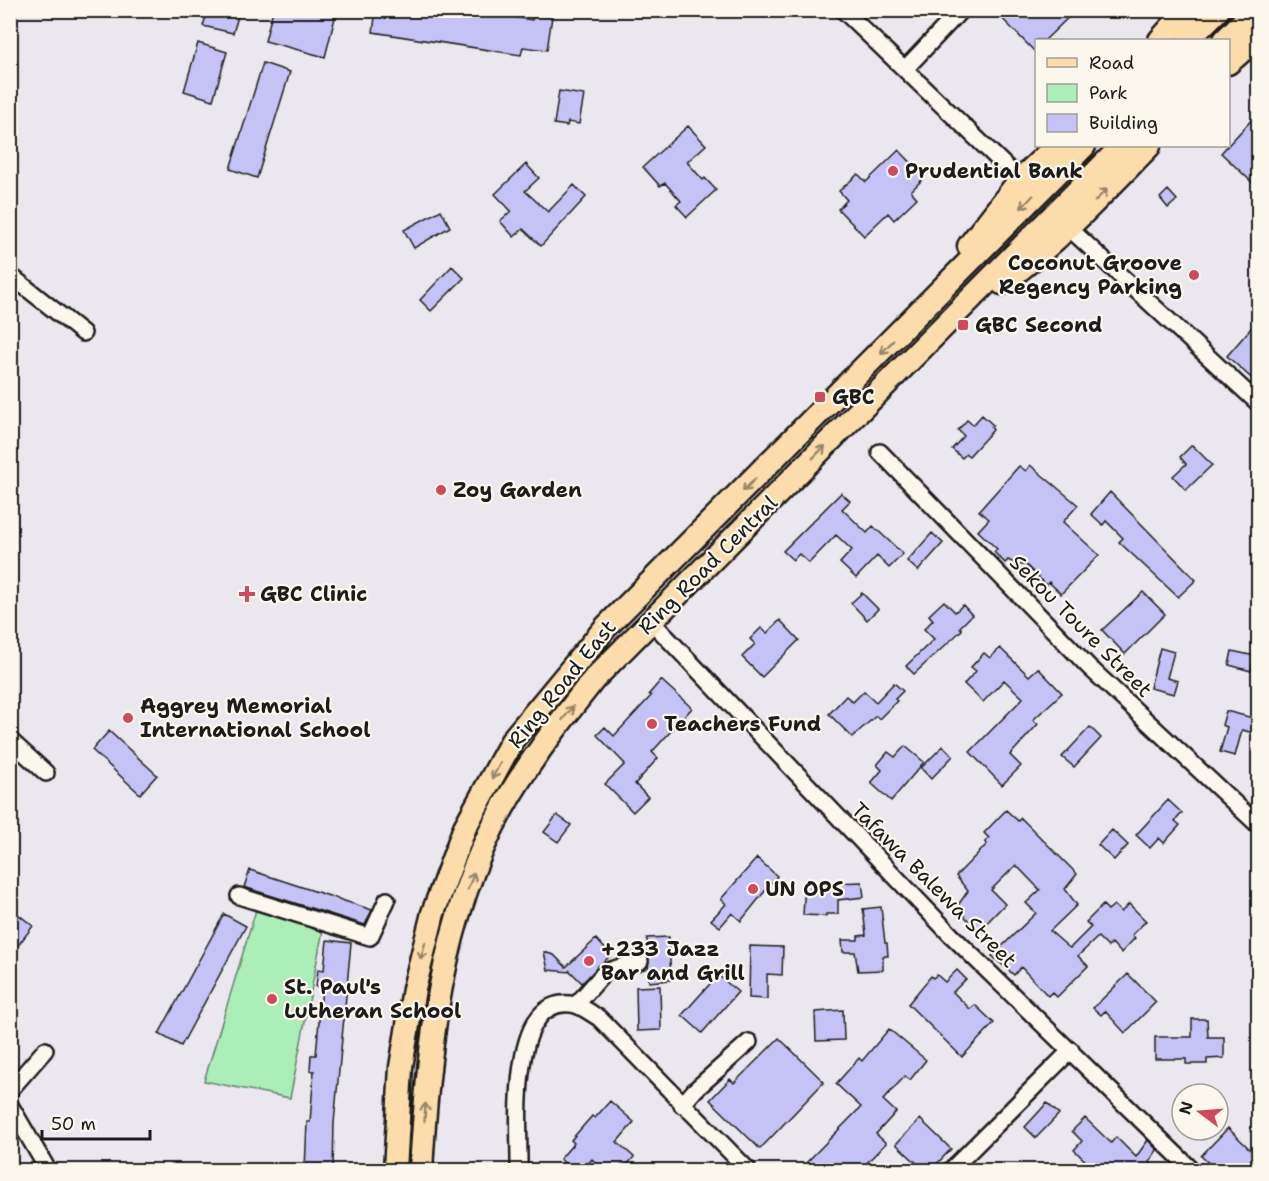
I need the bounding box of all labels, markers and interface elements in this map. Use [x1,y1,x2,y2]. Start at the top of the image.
legend [1035,39,1230,147]
text: Road [1089,51,1134,75]
text: Park [1089,81,1128,105]
text: Building [1089,111,1158,135]
place label: Prudential Bank [905,157,1083,185]
marker: Prudential Bank [886,164,900,178]
one-way arrow [1093,188,1108,203]
one-way arrow [1020,194,1035,209]
place label: Coconut Groove Regency Parking [999,249,1182,301]
marker: Coconut Groove Regency Parking [1187,268,1201,282]
place label: GBC Second [975,311,1102,339]
marker: GBC Second [956,318,970,332]
one-way arrow [880,339,894,354]
place label: GBC [832,383,875,411]
marker: GBC [813,390,827,404]
one-way arrow [812,444,827,459]
place label: Zoy Garden [453,476,582,504]
one-way arrow [742,477,757,492]
marker: Zoy Garden [434,483,448,497]
street label: Ring Road Central [632,489,784,641]
street label: Sekou Toure Street [1004,549,1158,703]
place label: GBC Clinic [260,580,367,608]
marker: GBC Clinic [238,585,256,603]
street label: Ring Road East [502,614,622,754]
place label: Aggrey Memorial International School [140,692,370,744]
one-way arrow [561,705,574,721]
place label: Teachers Fund [664,710,821,738]
marker: Aggrey Memorial International School [121,711,135,725]
marker: Teachers Fund [645,717,659,731]
one-way arrow [490,762,502,779]
street label: Tafawa Balewa Street [845,796,1023,974]
one-way arrow [466,872,477,890]
place label: UN OPS [765,875,844,903]
marker: UN OPS [746,882,760,896]
place label: +233 Jazz Bar and Grill [601,935,745,987]
one-way arrow [417,941,429,960]
marker: +233 Jazz Bar and Grill [582,954,596,968]
place label: St. Paul's Lutheran School [284,973,461,1025]
marker: St. Paul's Lutheran School [265,992,279,1006]
north arrow [1170,1082,1230,1142]
text: N [1174,1099,1198,1117]
scale bar [42,1103,150,1141]
one-way arrow [419,1103,430,1123]
text: 50 m [51,1112,96,1136]

